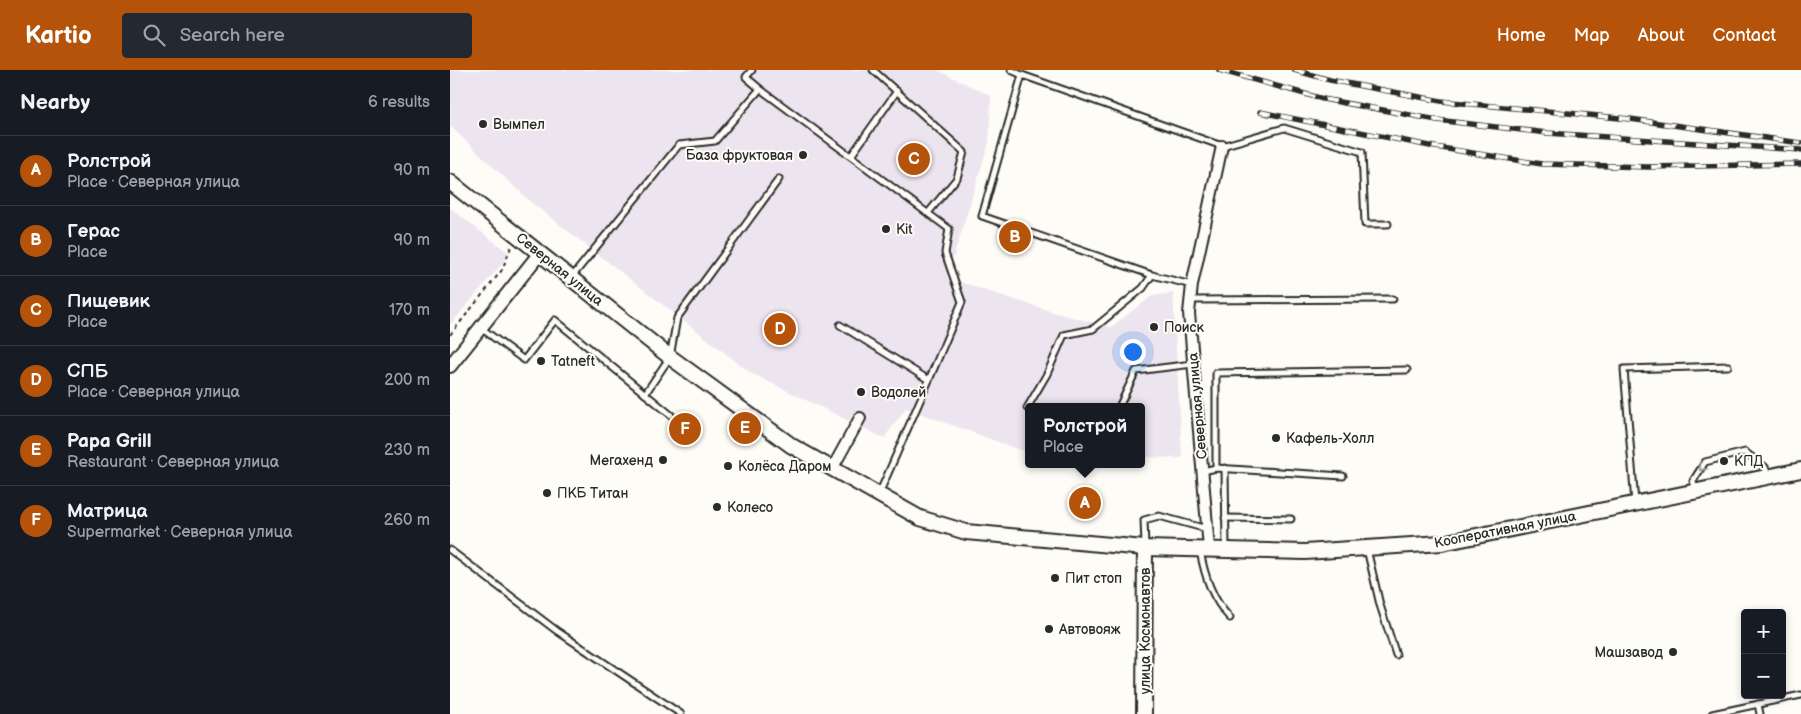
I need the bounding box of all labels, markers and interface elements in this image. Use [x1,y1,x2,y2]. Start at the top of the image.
search box [122,13,472,58]
text: Kartio [25,21,92,50]
icon: search [140,21,168,49]
text: Search here [180,24,285,47]
text: Home [1497,25,1546,46]
text: Map [1574,25,1610,46]
text: About [1638,25,1685,46]
text: Contact [1713,25,1776,46]
text: Nearby [20,90,90,115]
text: 6 results [368,93,430,112]
place label: Вымпел [493,116,545,133]
marker: Вымпел [477,118,489,130]
pin: C [898,140,930,178]
place label: База фруктовая [686,147,793,164]
marker: База фруктовая [797,149,809,161]
text: Ролстрой [67,150,151,173]
text: A [31,161,41,180]
text: 90 m [394,161,430,180]
text: Place · Северная улица [67,173,240,192]
pin: B [999,218,1031,256]
text: Герас [67,220,120,243]
place label: Kit [896,221,913,238]
marker: Kit [880,223,892,235]
street label: Северная улица [513,229,607,310]
text: B [30,231,42,250]
text: 90 m [394,231,430,250]
text: Place [67,243,108,262]
text: Пищевик [67,290,150,313]
text: C [30,301,42,320]
text: 170 m [389,301,430,320]
pin: D [764,310,796,348]
text: Place [67,313,108,332]
place label: Поиск [1164,319,1204,336]
marker: Поиск [1148,321,1160,333]
your location [1120,339,1146,365]
street label: Северная улица [1184,351,1211,460]
place label: Tatneft [551,353,596,370]
marker: Tatneft [535,355,547,367]
text: СПБ [67,360,108,383]
text: D [30,371,42,390]
text: 200 m [384,371,430,390]
text: Place · Северная улица [67,383,240,402]
place label: Водолей [871,384,926,401]
marker: Водолей [855,386,867,398]
popup [1025,403,1145,468]
pin: E [729,409,761,447]
pin: F [669,410,701,448]
text: Ролстрой [1043,415,1127,438]
text: Papa Grill [67,430,152,453]
place label: Кафель-Холл [1286,430,1374,447]
marker: Кафель-Холл [1270,432,1282,444]
text: Place [1043,438,1083,457]
text: E [31,441,41,460]
text: 230 m [384,441,430,460]
place label: Мегахенд [590,452,653,469]
text: Restaurant · Северная улица [67,453,279,472]
place label: КПД [1734,453,1764,470]
marker: Мегахенд [657,454,669,466]
marker: КПД [1718,455,1730,467]
place label: Колёса Даром [738,458,831,475]
marker: Колёса Даром [722,460,734,472]
one-way arrow [1699,463,1708,472]
pin: A [1069,484,1101,522]
place label: ПКБ Титан [557,485,628,502]
marker: ПКБ Титан [541,487,553,499]
place label: Колесо [727,499,773,516]
text: Матрица [67,500,148,523]
marker: Колесо [711,501,723,513]
street label: Кооперативная улица [1433,507,1578,552]
text: F [31,511,41,530]
text: 260 m [384,511,430,530]
text: Supermarket · Северная улица [67,523,293,542]
street label: улица Космонавтов [1137,567,1154,694]
place label: Пит стоп [1065,570,1122,587]
marker: Пит стоп [1049,572,1061,584]
map controls [1741,609,1786,699]
button: + [1741,609,1786,654]
place label: Автовояж [1058,621,1121,638]
marker: Автовояж [1043,623,1055,635]
place label: Машзавод [1594,644,1663,661]
marker: Машзавод [1667,646,1679,658]
button: − [1741,654,1786,699]

